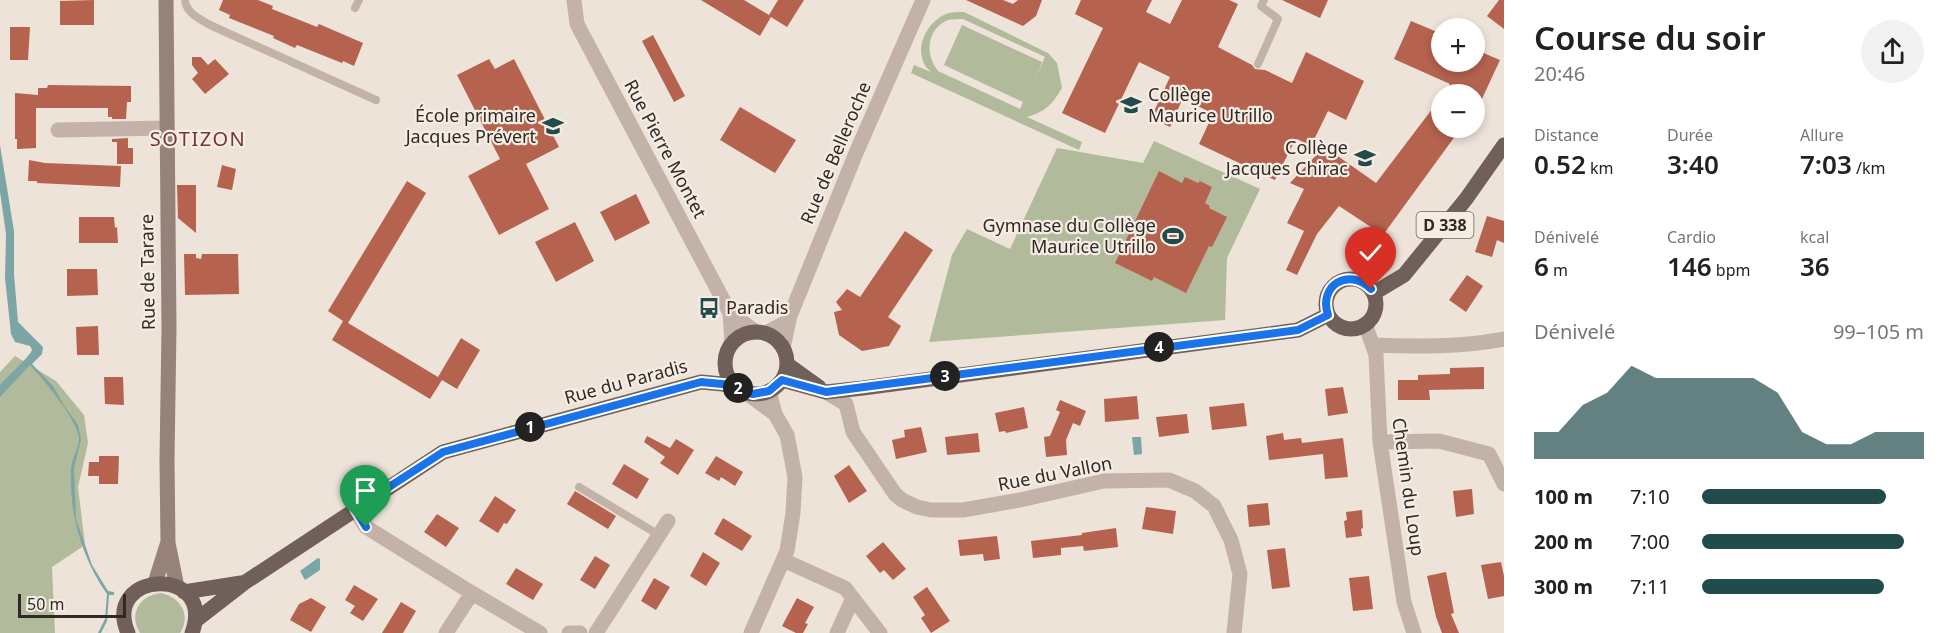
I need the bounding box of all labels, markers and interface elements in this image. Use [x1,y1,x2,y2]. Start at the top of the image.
text: Course du soir [1534,15,1766,60]
map controls [1431,18,1485,138]
button: + [1431,18,1485,72]
button: share [1861,20,1924,83]
text: 20:46 [1534,60,1585,87]
street label: Rue Pierre Montet [619,75,713,222]
street label: Rue de Belleroche [794,78,876,227]
place label: Collège Maurice Utrillo [1148,82,1273,127]
button: − [1431,84,1485,138]
school or university icon: Collège Maurice Utrillo [1119,93,1143,117]
place label: École primaire Jacques Prévert [404,103,536,148]
school or university icon: École primaire Jacques Prévert [541,114,565,138]
text: Distance [1534,124,1599,146]
text: Durée [1667,124,1713,146]
text: Allure [1800,124,1844,146]
district label: SOTIZON [150,125,246,152]
place label: Collège Jacques Chirac [1224,135,1348,180]
school or university icon: Collège Jacques Chirac [1353,146,1377,170]
text: 0.52 [1534,146,1586,182]
text: 3:40 [1667,146,1719,182]
text: 7:03 [1800,146,1852,182]
text: km [1586,157,1613,179]
text: /km [1852,157,1885,179]
road number: D 338 [1416,212,1474,238]
place label: Gymnase du Collège Maurice Utrillo [982,213,1156,258]
street label: Rue de Tarare [134,214,160,330]
sports icon: Gymnase du Collège Maurice Utrillo [1161,224,1185,248]
text: Dénivelé [1534,226,1599,248]
text: Cardio [1667,226,1716,248]
text: kcal [1800,226,1829,248]
pin [1345,227,1396,289]
icon: check [1354,236,1387,269]
text: 6 [1534,248,1549,284]
text: 146 [1667,248,1712,284]
text: 36 [1800,248,1830,284]
text: m [1549,259,1568,281]
text: bpm [1712,259,1750,281]
place label: Paradis [726,295,789,319]
bus stop icon: Paradis [697,296,721,320]
text: Dénivelé [1534,318,1615,345]
text: 99–105 m [1833,318,1924,345]
pin: 4 [1144,332,1174,362]
text: 4 [1154,336,1164,358]
street label: Rue du Paradis [562,353,690,409]
pin: 3 [930,361,960,391]
text: 3 [940,365,950,387]
pin: 2 [723,373,753,403]
text: 2 [733,377,743,399]
pin: 1 [515,412,545,442]
text: 1 [525,416,535,438]
street label: Chemin du Loup [1387,416,1431,558]
street label: Rue du Vallon [996,450,1114,496]
pin [340,465,391,527]
icon: arrive [349,474,382,507]
text: 100 m [1534,483,1593,510]
text: 7:10 [1630,483,1670,510]
text: 200 m [1534,528,1593,555]
text: 7:00 [1630,528,1670,555]
text: 300 m [1534,573,1593,600]
text: 7:11 [1630,573,1670,600]
scale bar [18,591,126,618]
text: 50 m [27,593,64,615]

